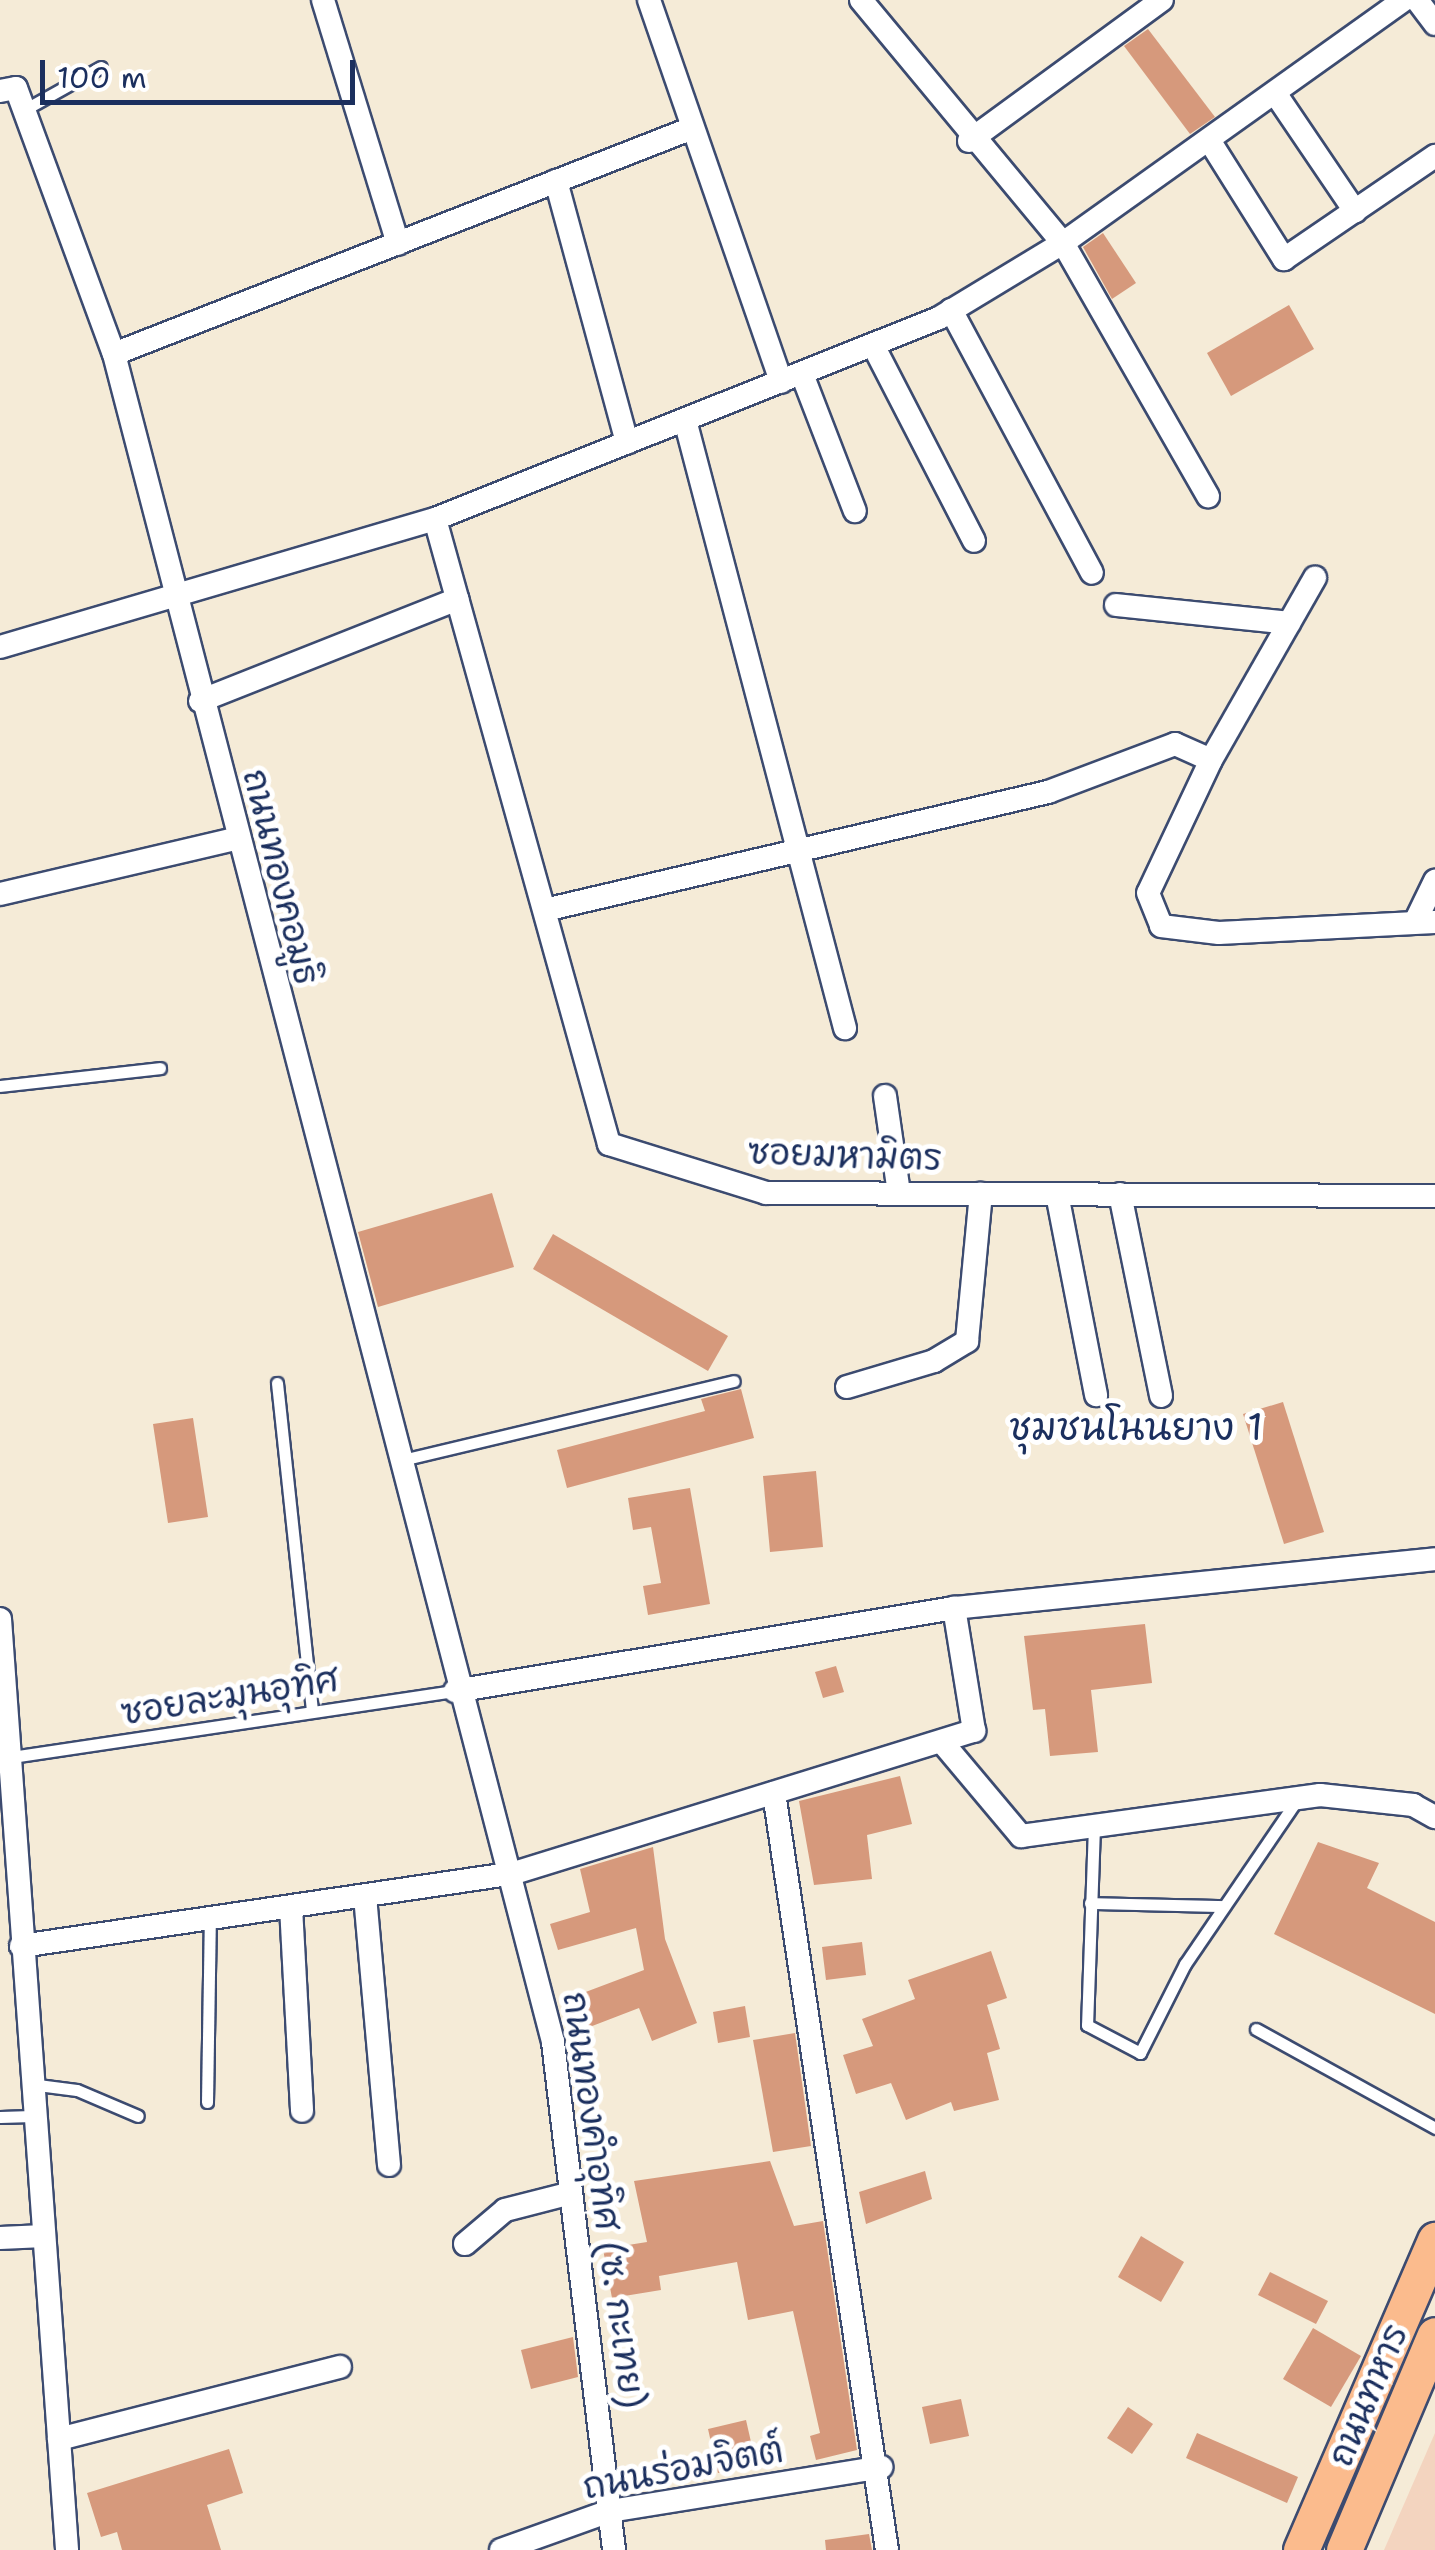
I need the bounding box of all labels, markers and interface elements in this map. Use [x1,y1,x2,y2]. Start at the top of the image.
scale bar [45,40,360,102]
text: 100 m [57,57,147,98]
street label: ถนนทองคอมูธิ [234,765,328,989]
street label: ซอยมหามิตร [747,1131,943,1179]
district label: ชุมชนโนนยาง 1 [1009,1404,1263,1450]
street label: ซอยละมุนอุทิศ [118,1658,340,1734]
street label: ถนนทองคำอุทิศ (ซ. กะเทย) [554,1989,654,2411]
street label: ถนนทหาร [1319,2318,1417,2472]
street label: ถนนร่อมจิตต์ [579,2428,787,2508]

